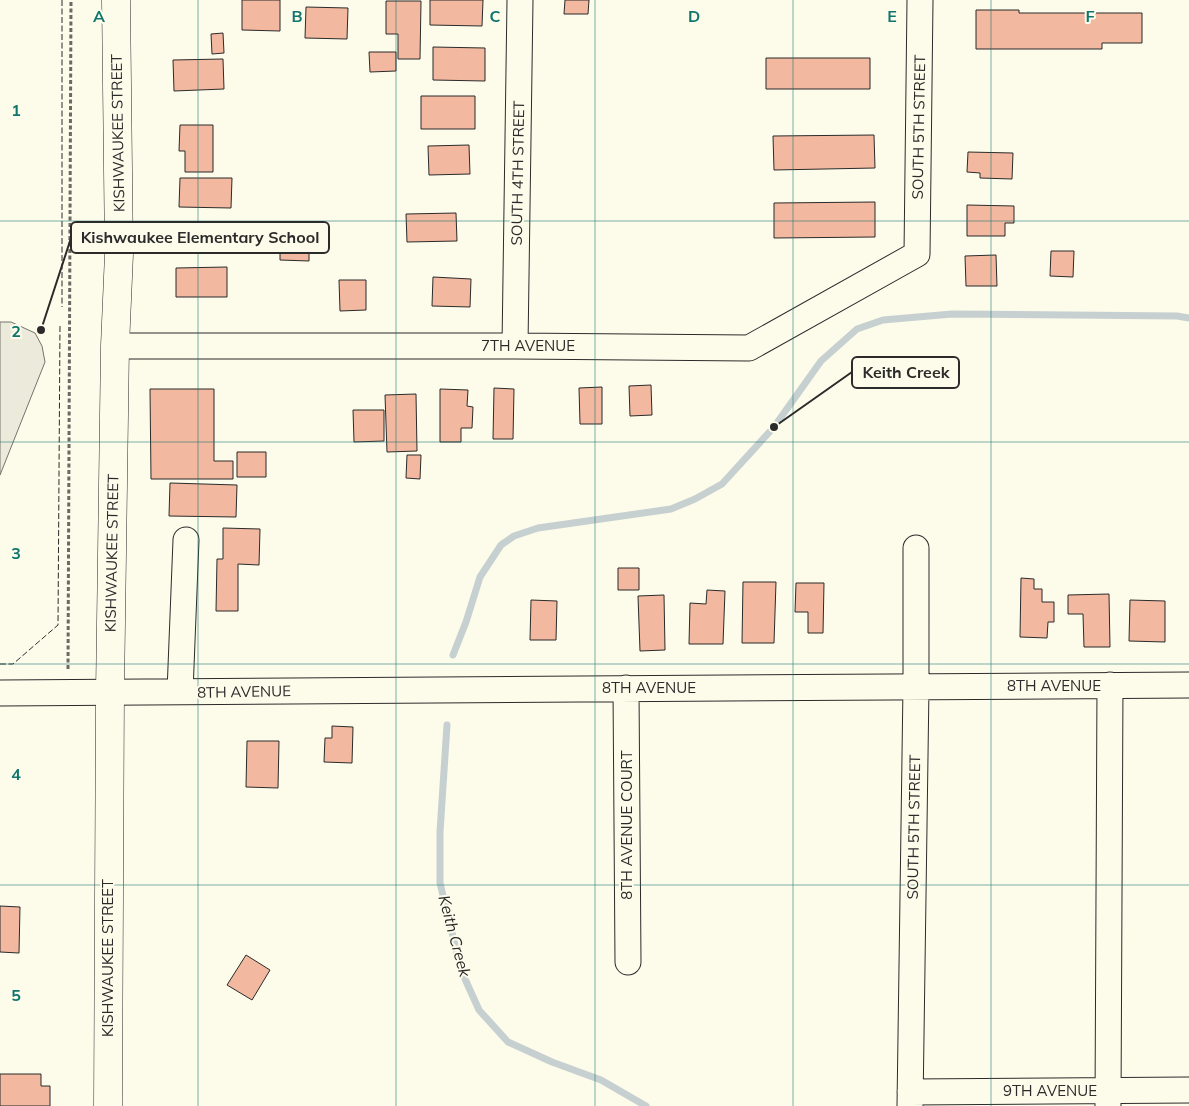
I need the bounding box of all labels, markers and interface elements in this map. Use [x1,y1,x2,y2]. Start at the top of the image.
text: A [93,6,105,26]
text: B [291,6,303,26]
text: C [490,6,501,26]
text: D [688,6,700,26]
text: E [887,6,897,26]
text: F [1085,6,1095,26]
street label: KISHWAUKEE STREET [107,54,128,212]
street label: SOUTH 5TH STREET [908,54,929,200]
text: 1 [11,100,21,120]
street label: SOUTH 4TH STREET [507,100,528,246]
callout: Kishwaukee Elementary School [71,222,329,253]
text: Kishwaukee Elementary School [81,227,319,247]
text: 2 [11,321,21,341]
street label: 7TH AVENUE [481,336,575,355]
callout: Keith Creek [852,357,959,388]
text: Keith Creek [863,362,951,382]
street label: KISHWAUKEE STREET [101,474,122,632]
text: 3 [11,543,21,563]
street label: 8TH AVENUE [1007,676,1101,695]
street label: 8TH AVENUE [602,678,696,697]
street label: 8TH AVENUE [197,681,291,702]
street label: 8TH AVENUE COURT [617,750,636,900]
street label: SOUTH 5TH STREET [903,754,924,900]
text: 4 [11,764,21,784]
street label: KISHWAUKEE STREET [98,879,117,1037]
water label: Keith Creek [434,893,476,980]
text: 5 [11,985,21,1005]
street label: 9TH AVENUE [1003,1081,1097,1100]

